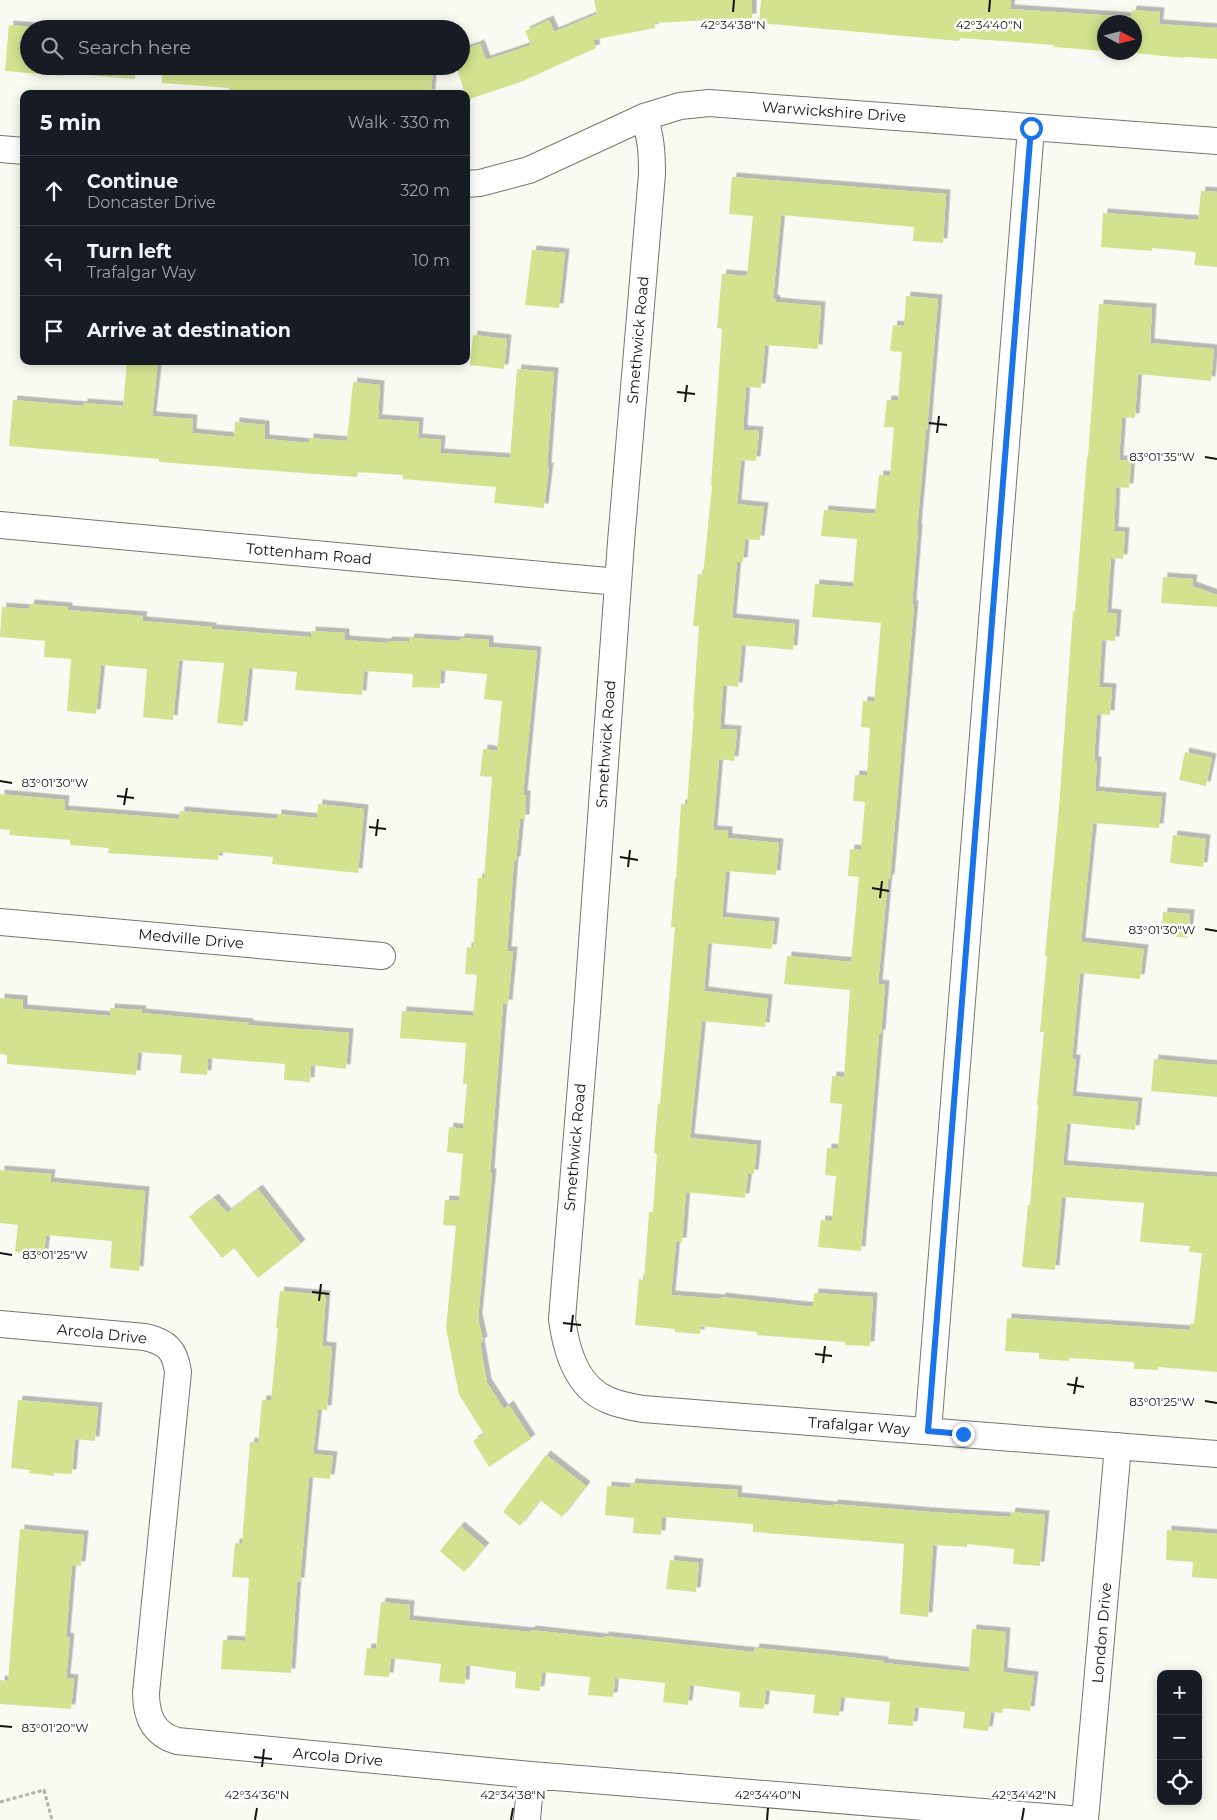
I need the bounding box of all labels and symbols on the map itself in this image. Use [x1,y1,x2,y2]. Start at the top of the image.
north arrow [1097,15,1142,60]
text: 42°34'38"N [700,17,766,32]
text: 42°34'40"N [956,17,1022,32]
street label: Warwickshire Drive [761,97,907,126]
route start [1020,117,1043,140]
street label: Smethwick Road [622,275,653,405]
text: 83°01'35"W [1129,449,1195,464]
street label: Tottenham Road [245,539,373,568]
street label: Smethwick Road [592,679,619,808]
text: 83°01'30"W [22,775,88,790]
text: 83°01'30"W [1129,922,1195,937]
street label: Medville Drive [137,924,245,953]
street label: Smethwick Road [559,1082,590,1212]
text: 83°01'25"W [22,1247,88,1262]
street label: Arcola Drive [56,1319,148,1348]
text: 83°01'25"W [1129,1394,1195,1409]
street label: Trafalgar Way [807,1412,911,1439]
route end [952,1423,975,1446]
street label: London Drive [1088,1582,1115,1684]
text: 83°01'20"W [22,1720,88,1735]
street label: Arcola Drive [292,1743,384,1770]
text: 42°34'36"N [224,1787,290,1802]
text: 42°34'38"N [480,1787,546,1802]
text: 42°34'40"N [735,1787,801,1802]
text: 42°34'42"N [991,1787,1057,1802]

